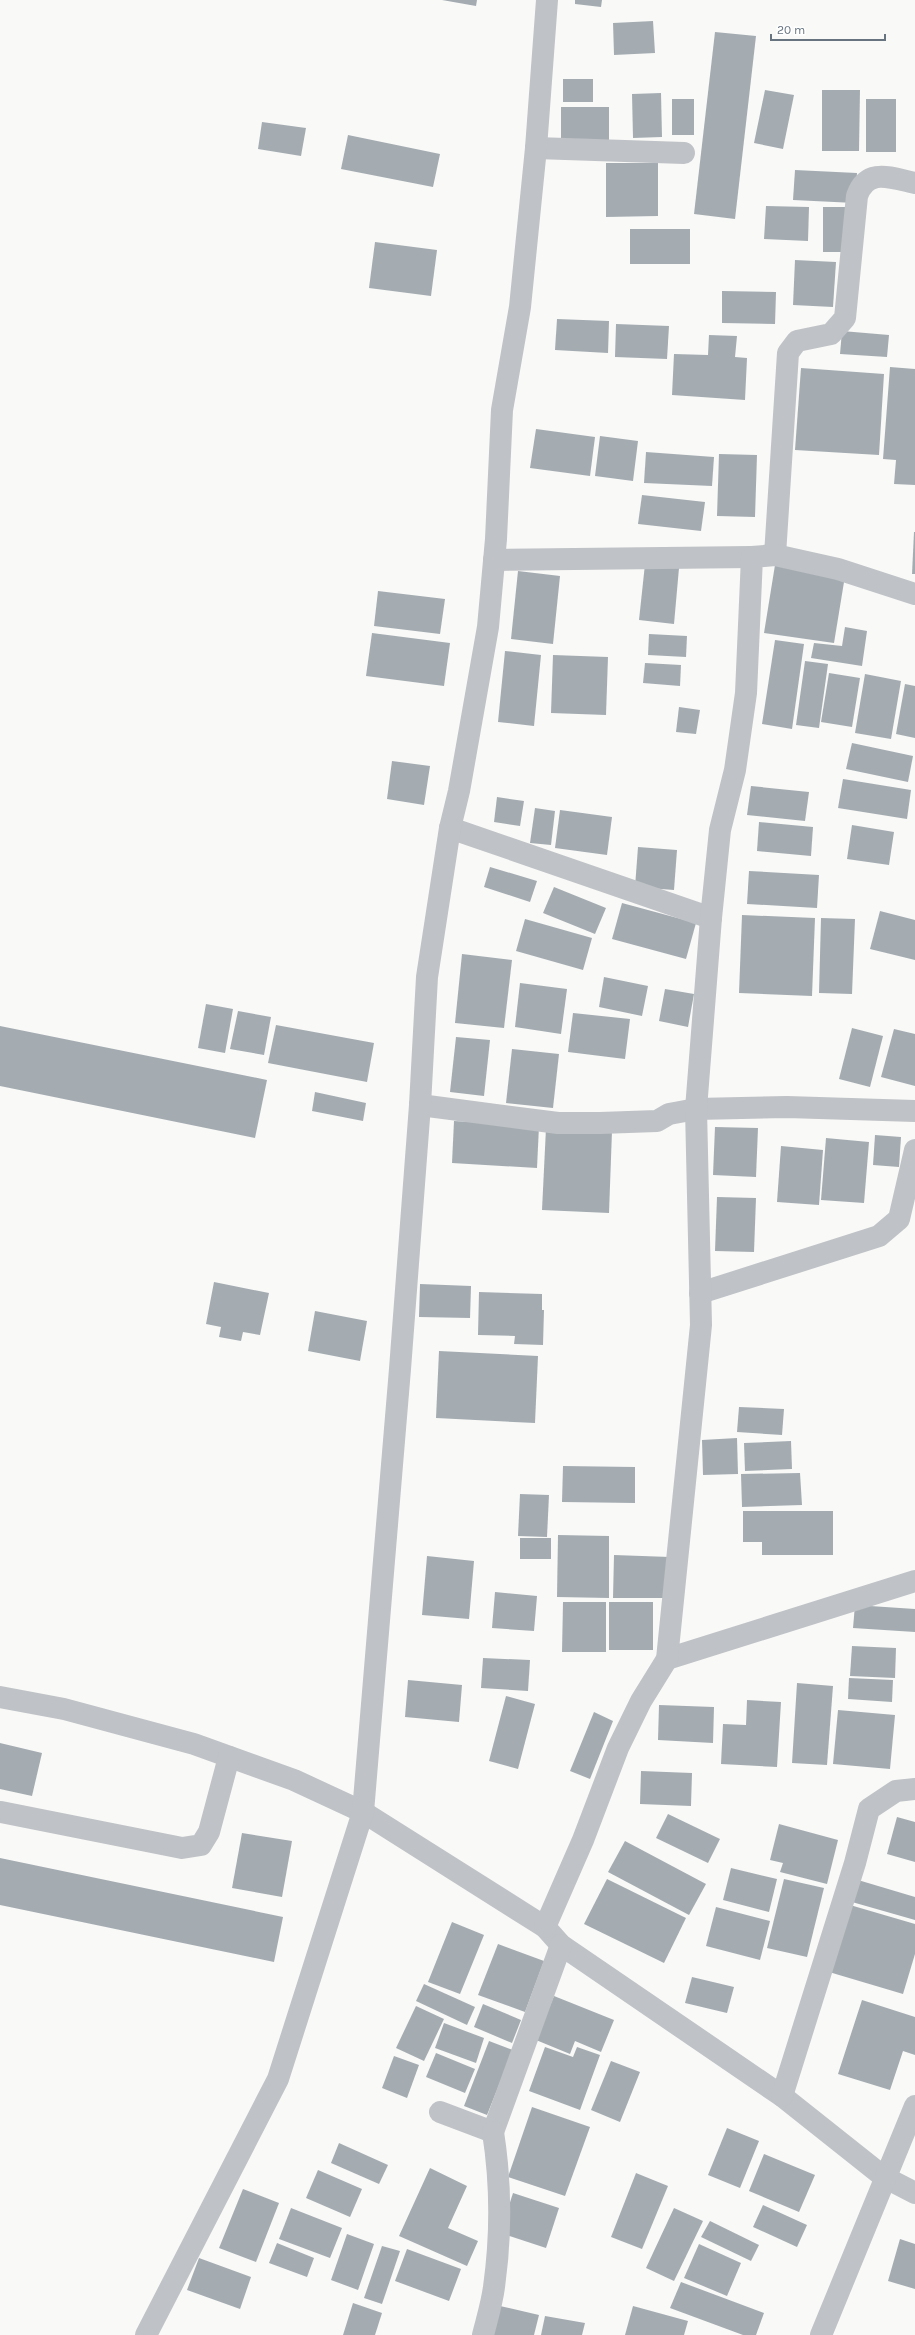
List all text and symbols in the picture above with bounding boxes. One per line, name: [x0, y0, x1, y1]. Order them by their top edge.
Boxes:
scale bar: [771, 16, 885, 42]
text: 20 m: [777, 23, 805, 37]

